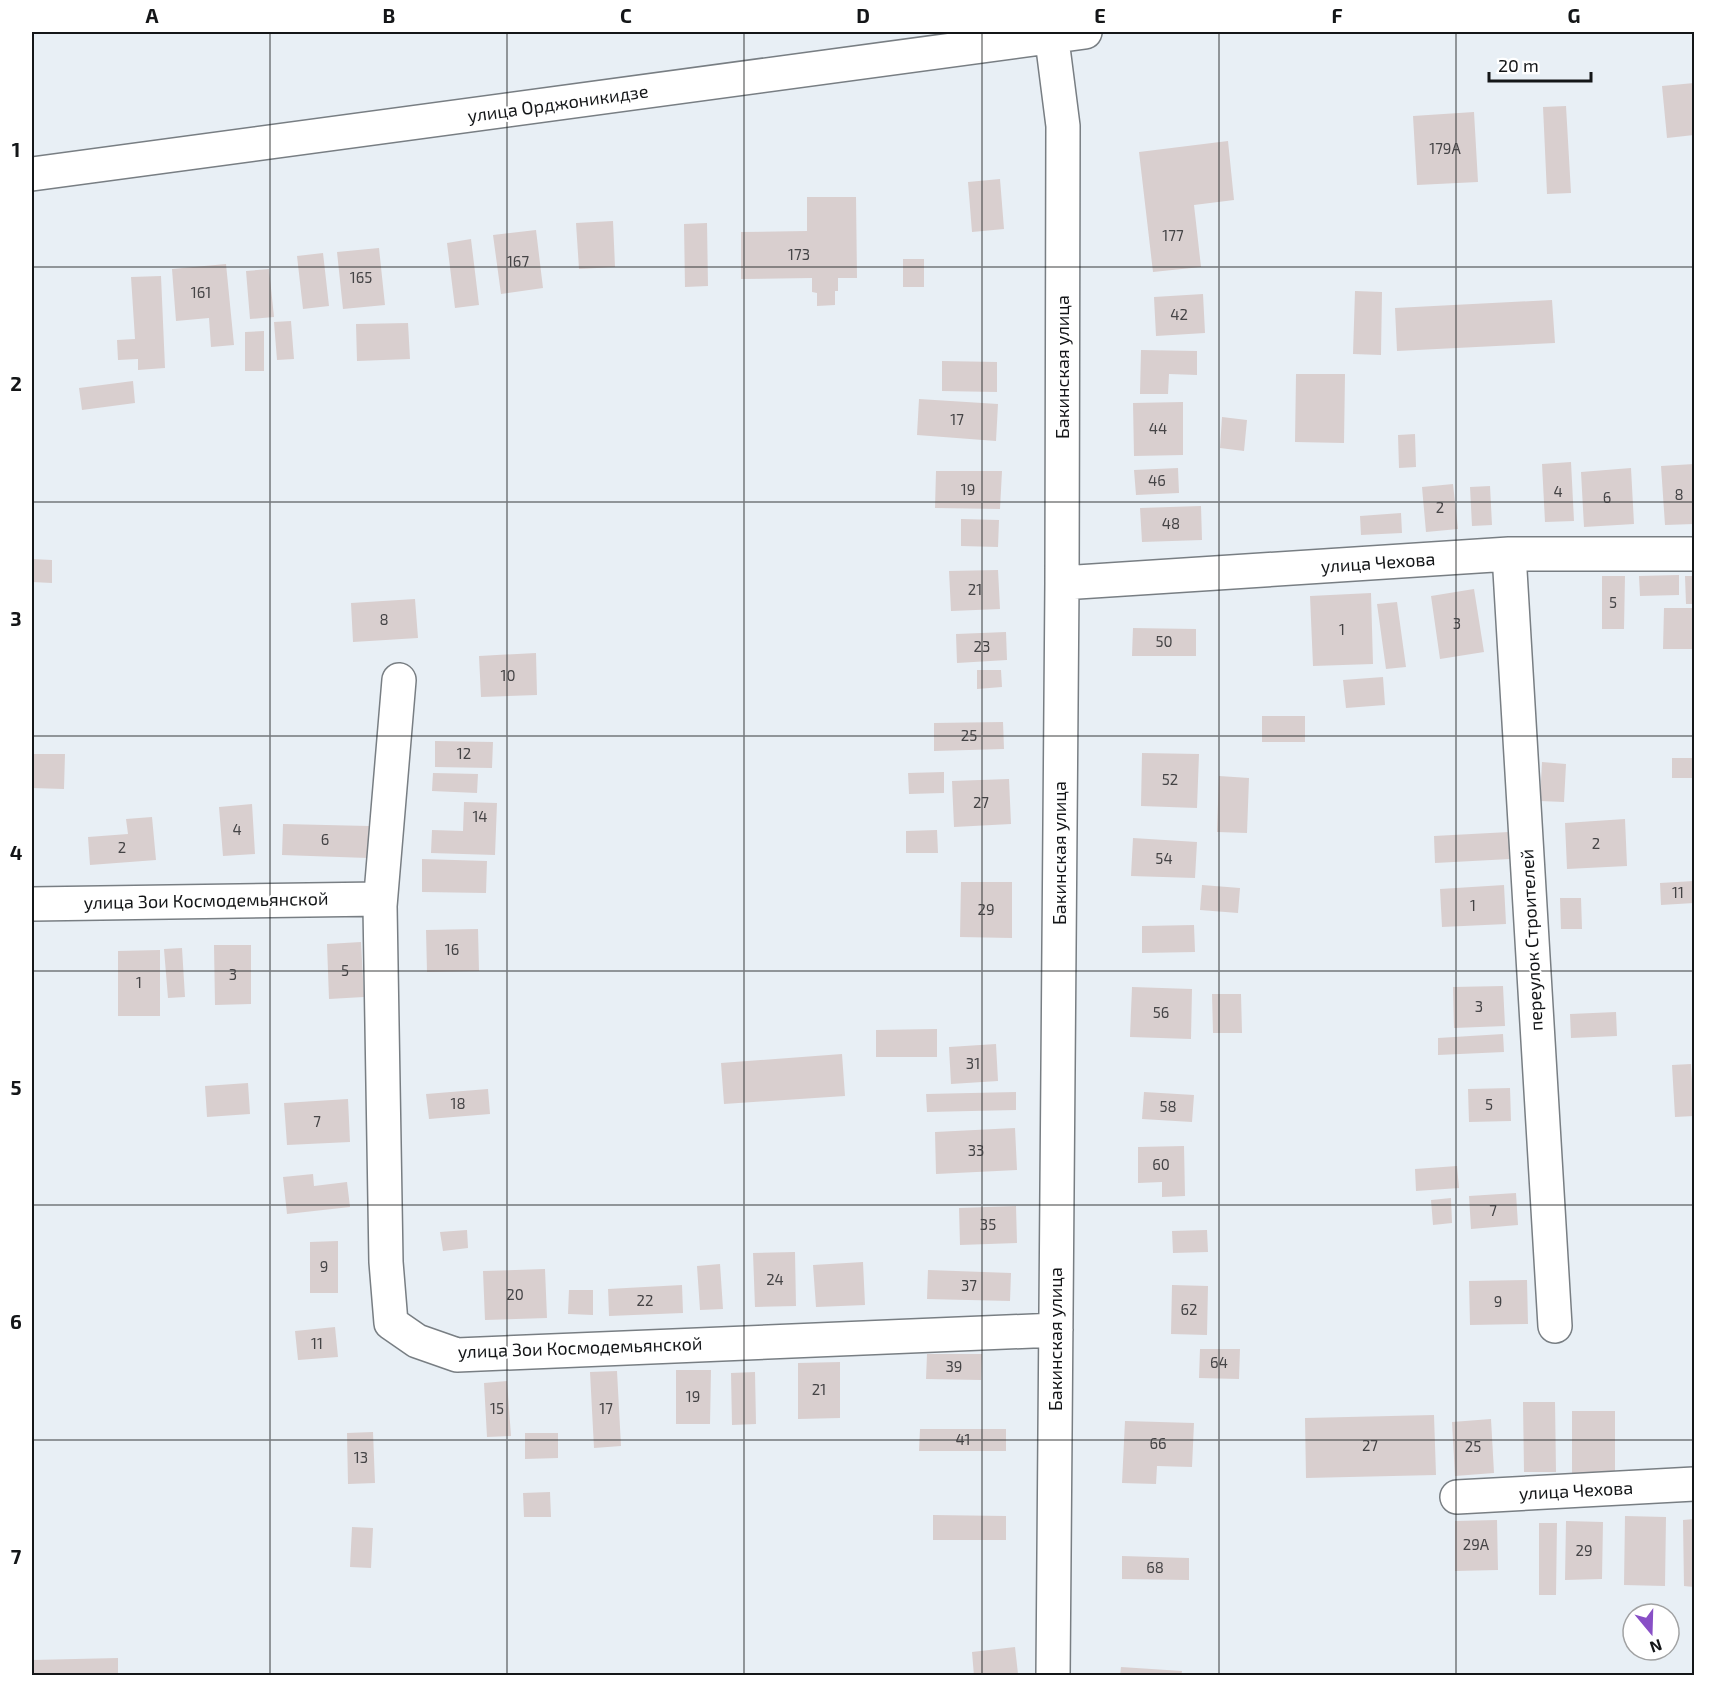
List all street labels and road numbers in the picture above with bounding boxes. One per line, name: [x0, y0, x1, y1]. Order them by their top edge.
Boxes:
street label: улица Орджоникидзе: [466, 79, 650, 127]
street label: Бакинская улица: [1051, 295, 1073, 439]
street label: улица Чехова: [1320, 547, 1436, 577]
street label: Бакинская улица: [1048, 781, 1070, 925]
street label: переулок Строителей: [1515, 848, 1547, 1032]
street label: улица Зои Космодемьянской: [83, 887, 329, 913]
street label: Бакинская улица: [1044, 1267, 1066, 1411]
street label: улица Зои Космодемьянской: [457, 1332, 703, 1362]
street label: улица Чехова: [1518, 1476, 1634, 1504]

